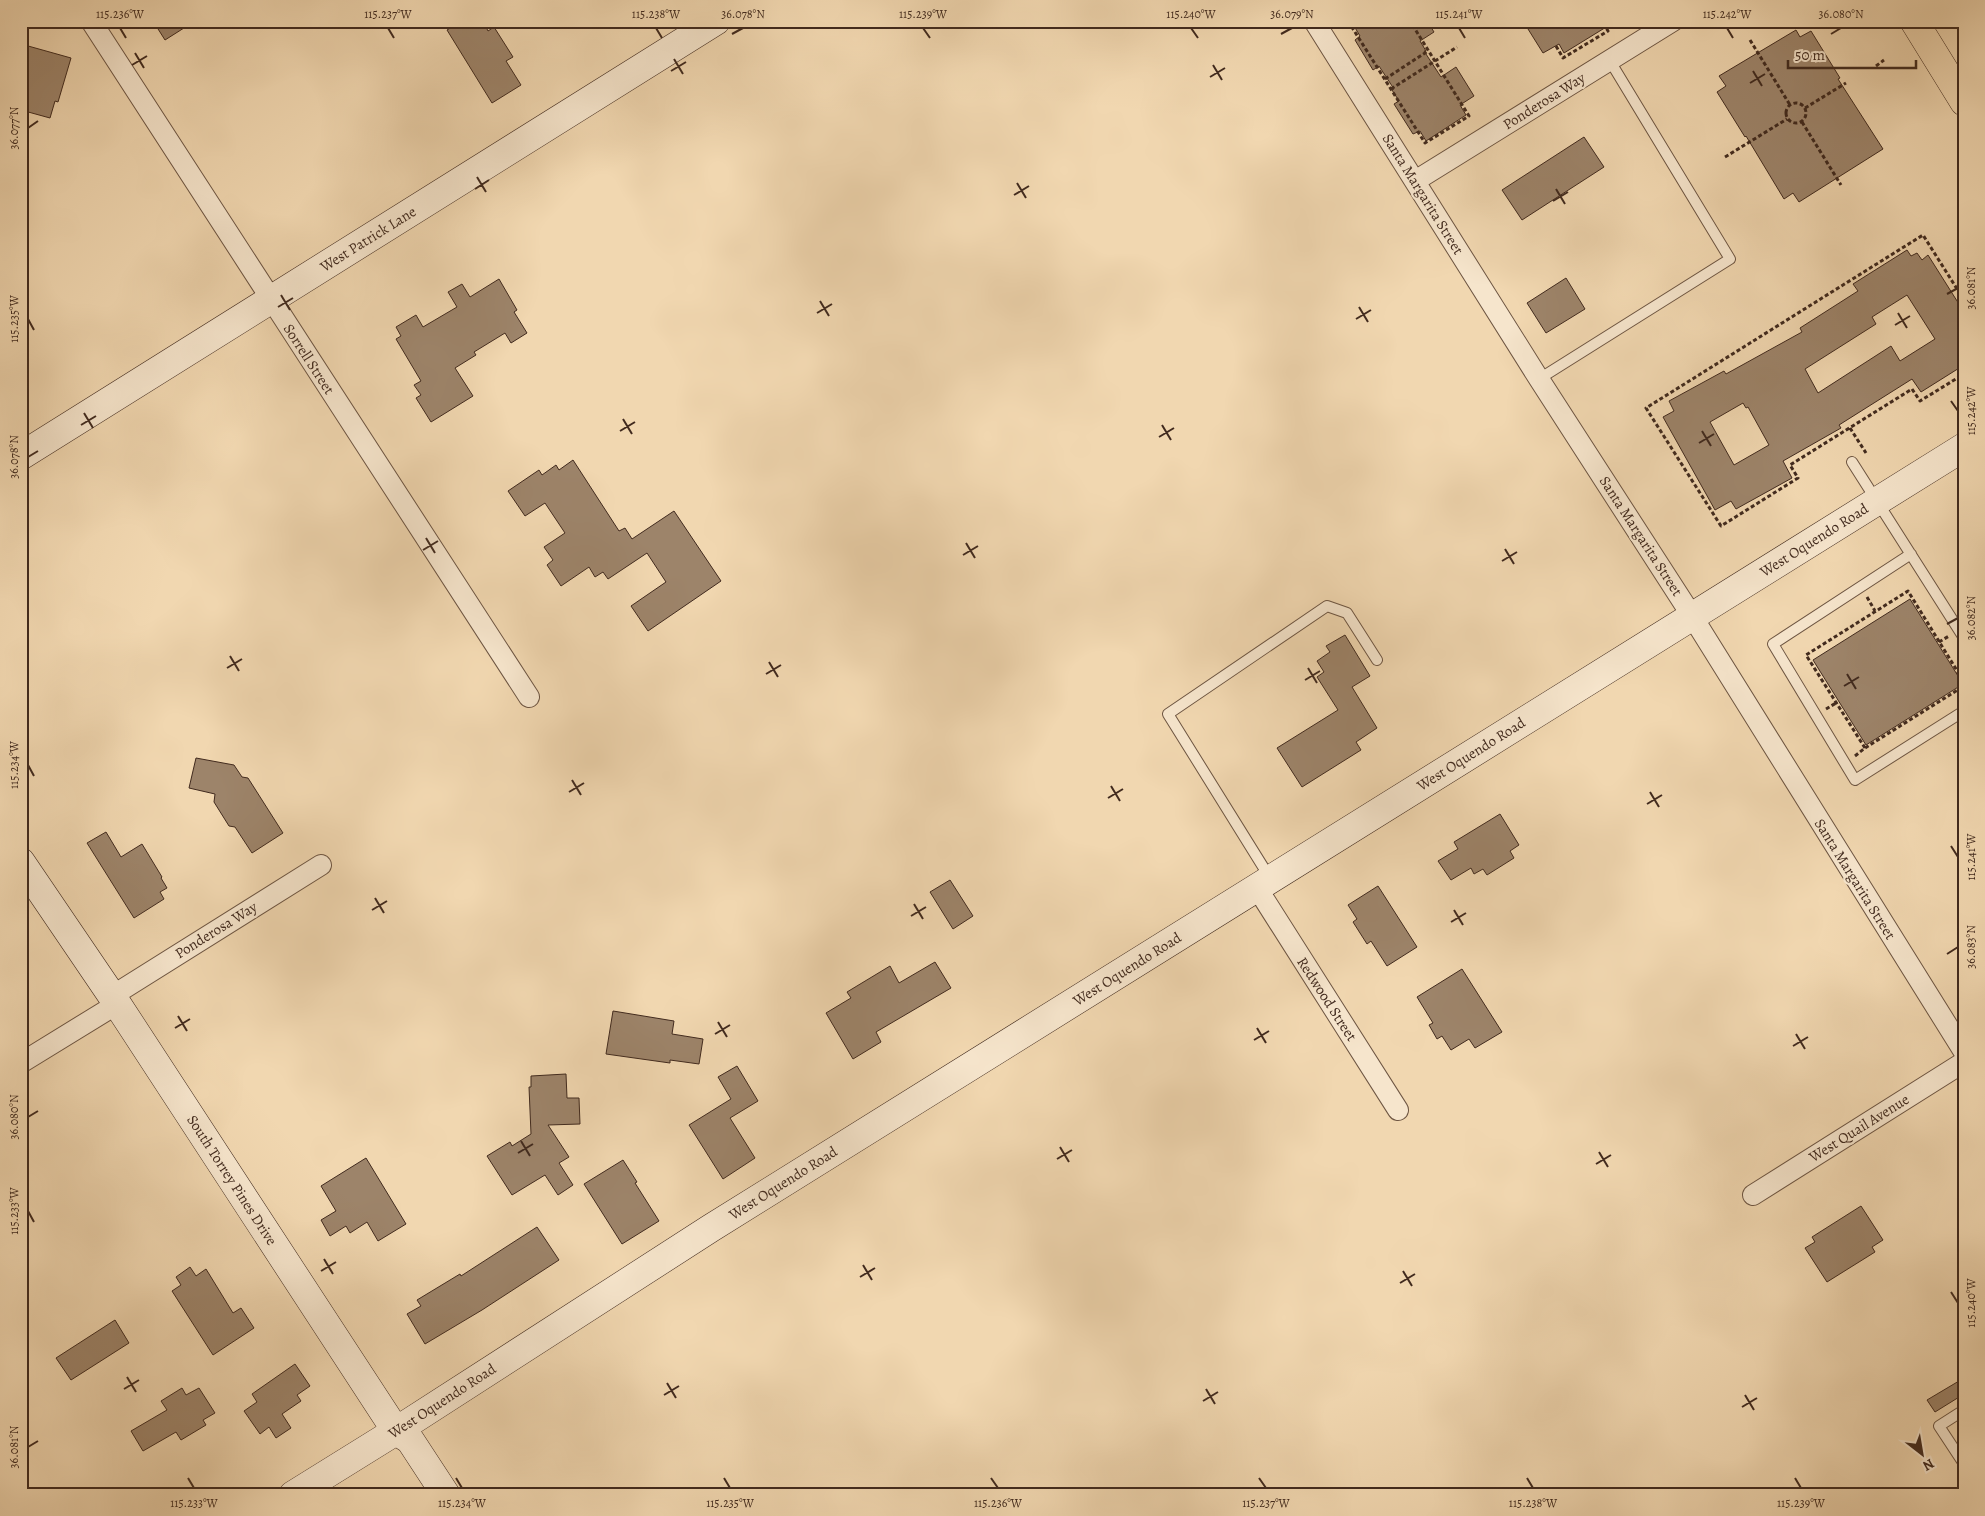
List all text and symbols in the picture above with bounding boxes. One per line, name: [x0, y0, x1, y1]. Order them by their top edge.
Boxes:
text: 115.236°W: [96, 6, 145, 22]
text: 115.237°W: [364, 6, 413, 22]
text: 115.238°W: [632, 6, 681, 22]
text: 36.078°N: [721, 6, 765, 22]
text: 115.239°W: [899, 6, 948, 22]
text: 115.240°W: [1166, 6, 1216, 22]
text: 36.079°N: [1270, 6, 1314, 22]
text: 115.241°W: [1435, 6, 1483, 22]
text: 115.242°W: [1703, 6, 1752, 22]
text: 36.080°N: [1818, 6, 1864, 22]
scale bar: [1788, 38, 1915, 70]
text: 50 m: [1795, 45, 1825, 65]
street label: Ponderosa Way: [1499, 68, 1589, 134]
text: 36.077°N: [6, 106, 22, 149]
street label: Santa Margarita Street: [1378, 130, 1468, 258]
street label: West Patrick Lane: [315, 201, 420, 277]
text: 36.081°N: [1963, 266, 1979, 309]
text: 115.235°W: [6, 294, 22, 343]
street label: Sorrell Street: [279, 320, 339, 398]
text: 115.242°W: [1963, 386, 1979, 435]
text: 36.078°N: [6, 435, 22, 479]
street label: Santa Margarita Street: [1595, 472, 1687, 600]
street label: West Oquendo Road: [1755, 498, 1873, 582]
text: 36.082°N: [1963, 595, 1979, 640]
street label: West Oquendo Road: [1412, 712, 1530, 796]
text: 115.234°W: [6, 740, 22, 789]
street label: Santa Margarita Street: [1810, 815, 1900, 943]
text: 115.241°W: [1963, 833, 1979, 881]
street label: Ponderosa Way: [171, 897, 261, 963]
text: 36.083°N: [1963, 925, 1979, 969]
street label: West Oquendo Road: [1068, 927, 1186, 1011]
street label: Redwood Street: [1292, 953, 1362, 1045]
street label: West Quail Avenue: [1804, 1089, 1913, 1167]
text: 36.080°N: [6, 1094, 22, 1140]
street label: South Torrey Pines Drive: [182, 1111, 282, 1249]
street label: West Oquendo Road: [724, 1141, 842, 1225]
text: 115.233°W: [6, 1186, 22, 1235]
text: 115.240°W: [1963, 1278, 1979, 1328]
street label: West Oquendo Road: [384, 1358, 500, 1444]
text: 36.081°N: [6, 1425, 22, 1468]
north arrow: [1898, 1428, 1948, 1478]
text: N: [1919, 1454, 1938, 1475]
text: 115.233°W: [170, 1495, 219, 1511]
text: 115.234°W: [438, 1495, 487, 1511]
text: 115.235°W: [706, 1495, 755, 1511]
text: 115.236°W: [974, 1495, 1023, 1511]
text: 115.237°W: [1242, 1495, 1291, 1511]
text: 115.238°W: [1509, 1495, 1558, 1511]
text: 115.239°W: [1777, 1495, 1826, 1511]

